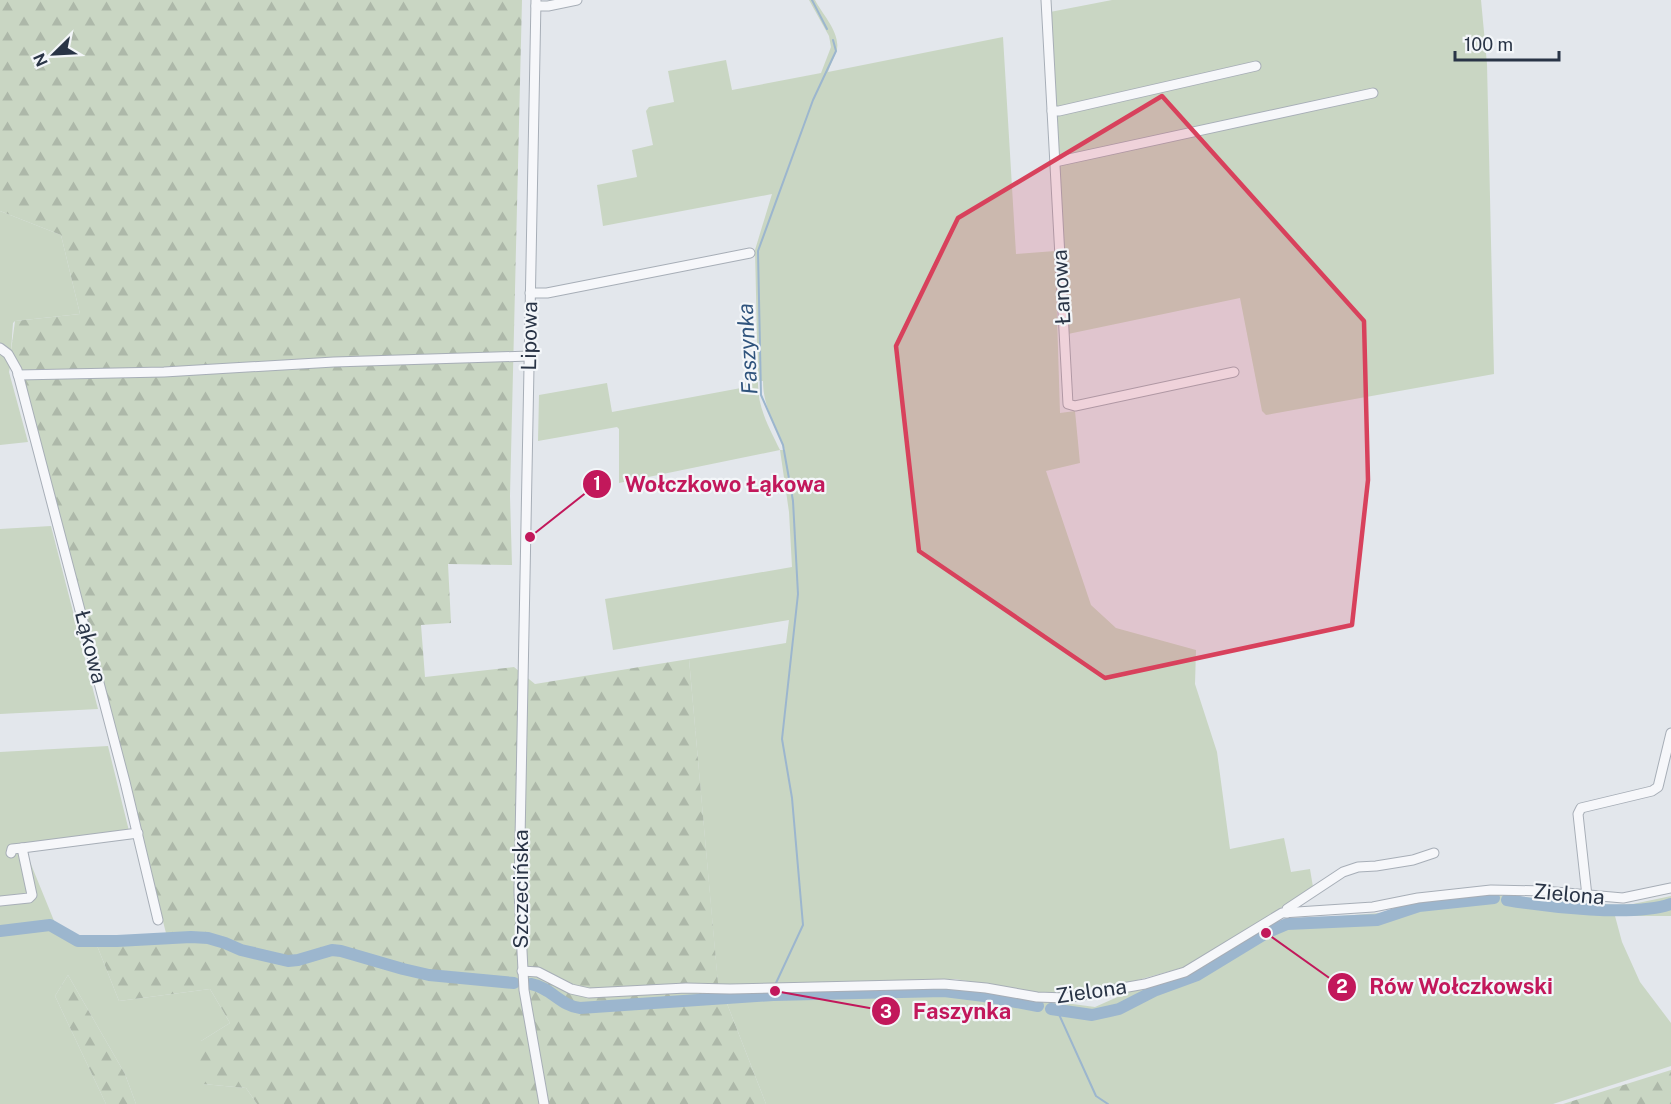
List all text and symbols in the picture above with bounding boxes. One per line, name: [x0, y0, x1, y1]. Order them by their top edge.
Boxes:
north arrow: [24, 24, 84, 84]
scale bar: [1455, 24, 1558, 62]
text: 100 m: [1464, 34, 1513, 55]
text: N: [30, 50, 52, 69]
street label: Łanowa: [1047, 249, 1075, 325]
street label: Lipowa: [516, 301, 542, 371]
water label: Faszynka: [732, 303, 762, 395]
callout: Wołczkowo Łąkowa: [582, 464, 838, 504]
text: Wołczkowo Łąkowa: [624, 471, 826, 497]
text: 1: [593, 473, 601, 494]
street label: Łąkowa: [70, 608, 112, 686]
street label: Szczecińska: [508, 829, 533, 949]
street label: Zielona: [1532, 878, 1606, 910]
callout: Rów Wołczkowski: [1327, 967, 1565, 1007]
text: Rów Wołczkowski: [1369, 973, 1553, 999]
street label: Zielona: [1054, 974, 1128, 1008]
text: 2: [1336, 976, 1348, 997]
callout: Faszynka: [871, 991, 1023, 1031]
text: Faszynka: [913, 998, 1011, 1024]
text: 3: [880, 1001, 892, 1022]

